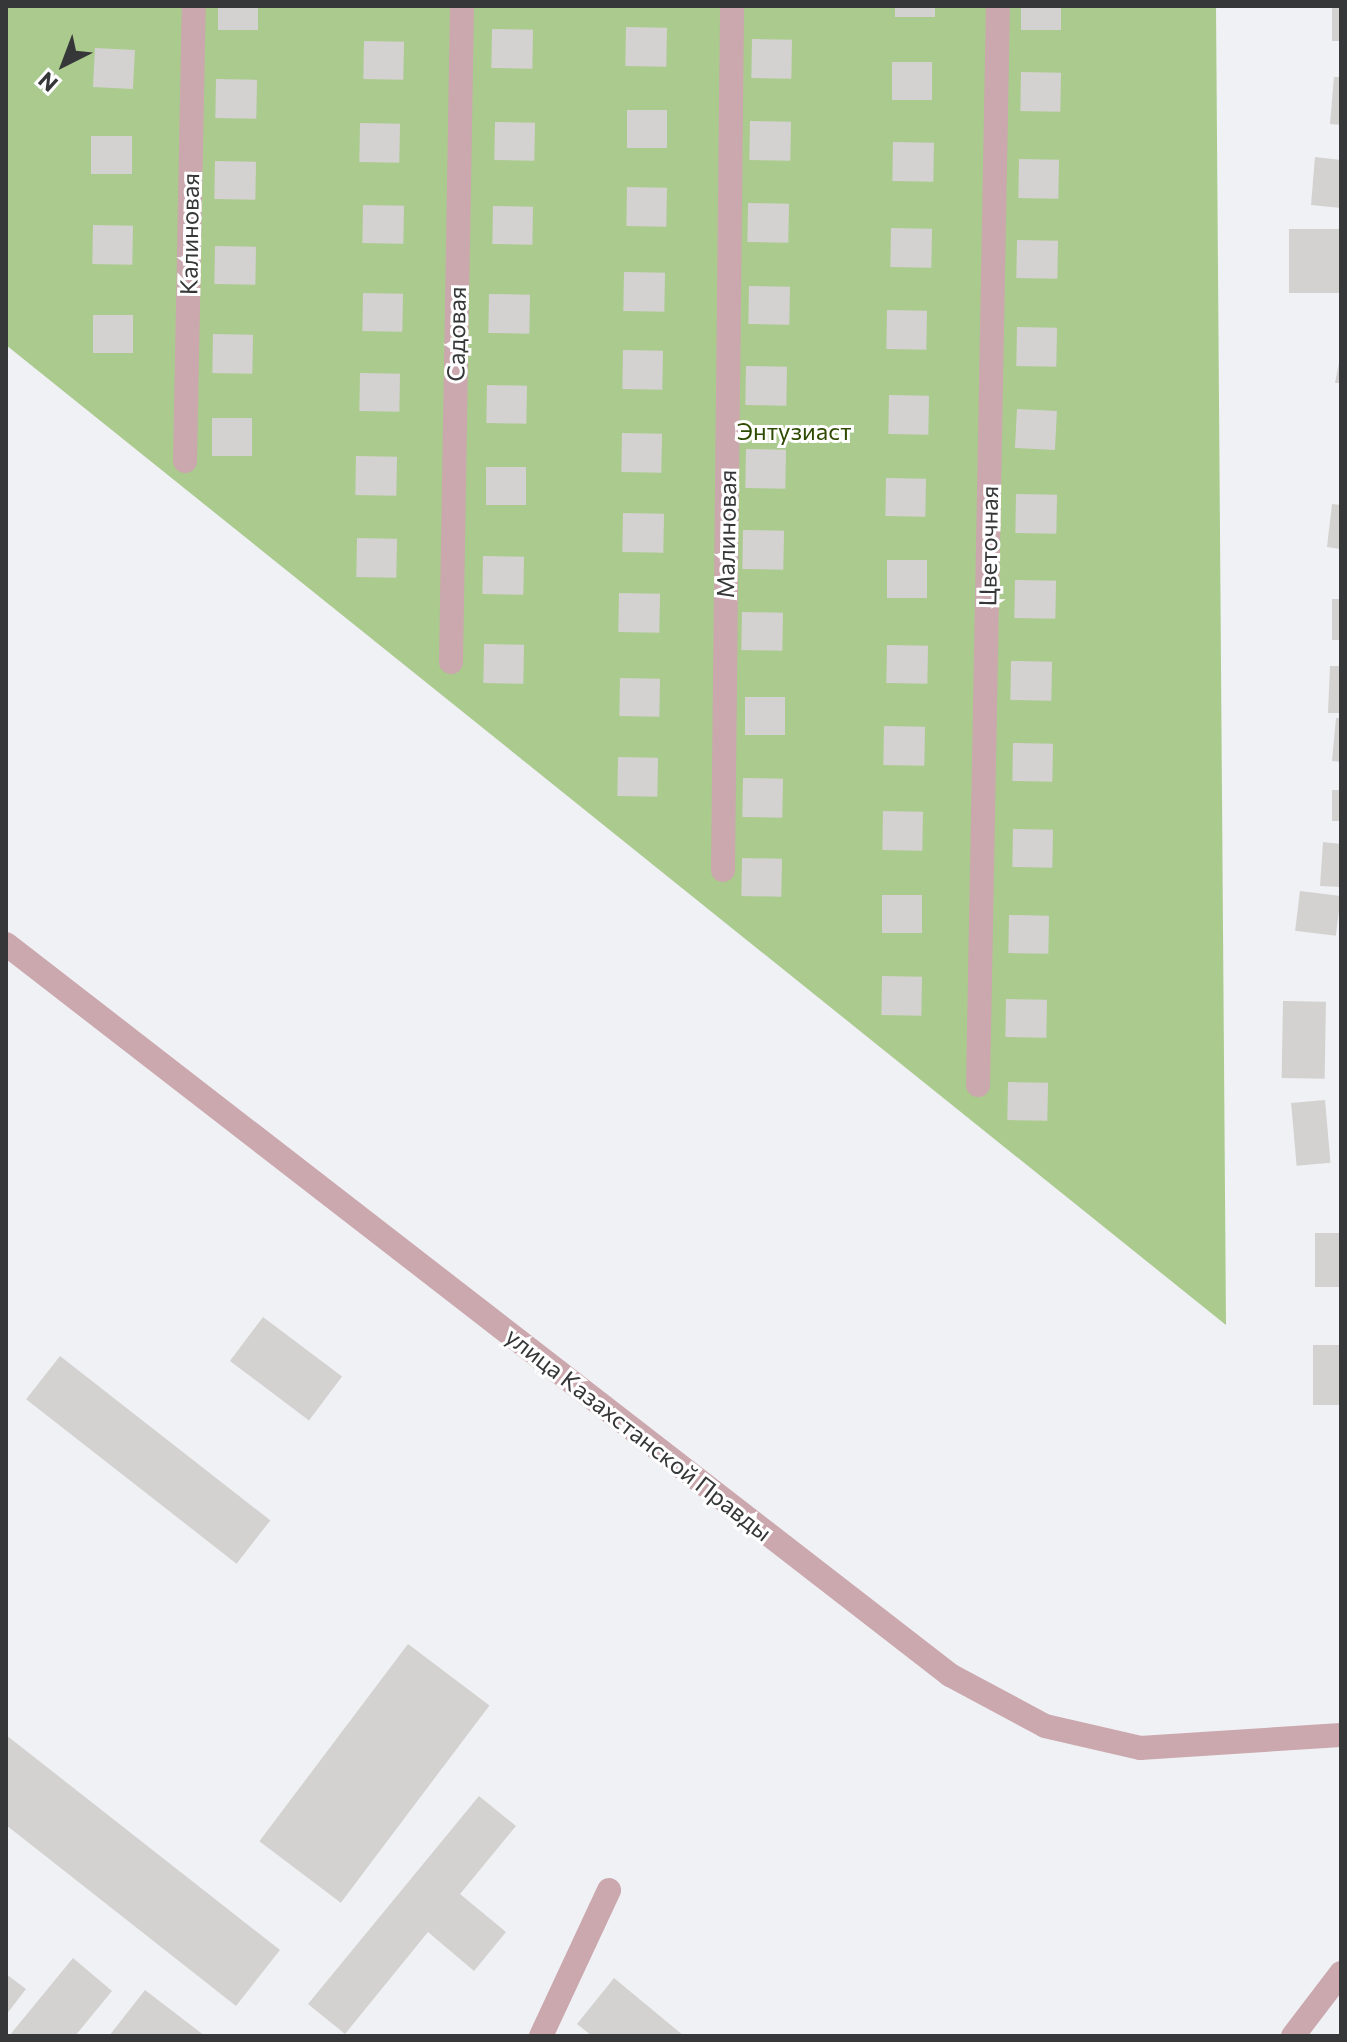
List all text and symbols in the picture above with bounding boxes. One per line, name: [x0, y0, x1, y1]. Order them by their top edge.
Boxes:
north arrow: [24, 24, 104, 104]
text: N: [32, 67, 63, 98]
street label: Калиновая: [174, 173, 204, 295]
street label: Садовая: [441, 286, 471, 382]
park label: Энтузиаст: [737, 417, 851, 445]
street label: Малиновая: [710, 469, 742, 599]
street label: Цветочная: [973, 485, 1003, 607]
street label: улица Казахстанской Правды: [500, 1321, 778, 1547]

